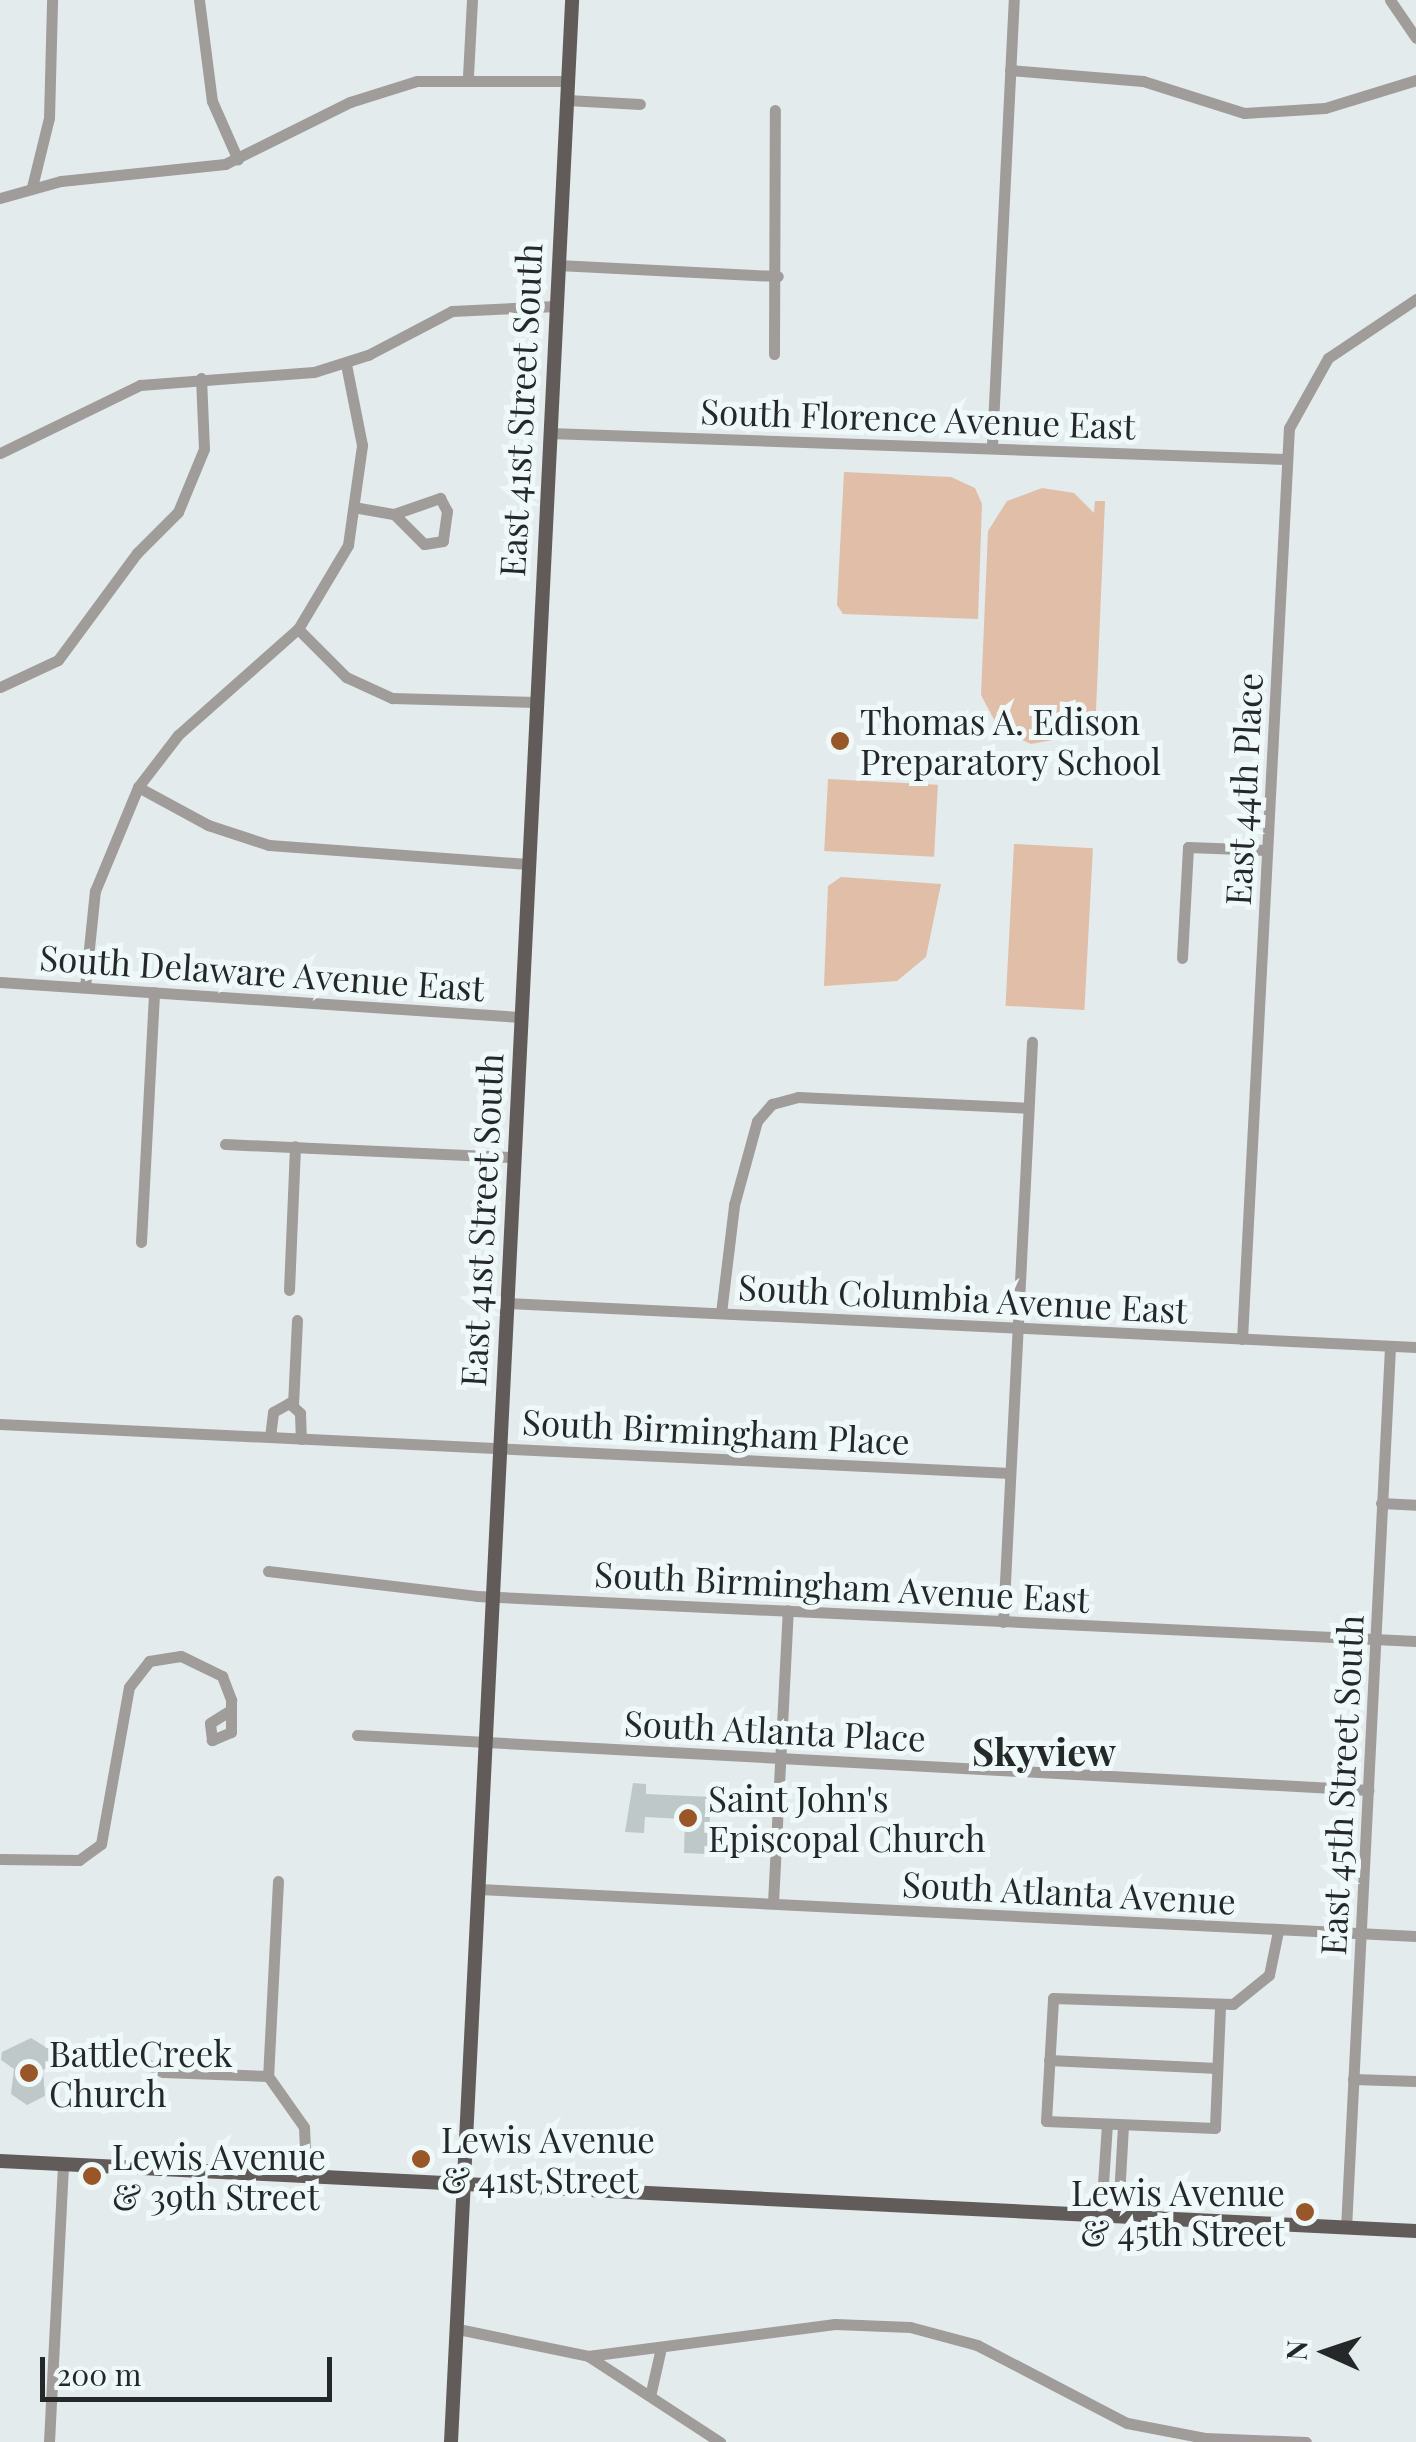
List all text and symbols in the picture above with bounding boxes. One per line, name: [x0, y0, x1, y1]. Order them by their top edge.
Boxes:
street label: East 41st Street South: [490, 241, 550, 579]
street label: South Florence Avenue East: [699, 389, 1137, 447]
street label: East 44th Place: [1216, 671, 1270, 907]
place label: Thomas A. Edison Preparatory School: [860, 700, 1162, 782]
marker: Thomas A. Edison Preparatory School: [829, 730, 851, 752]
street label: South Delaware Avenue East: [38, 935, 486, 1009]
street label: East 41st Street South: [451, 1051, 511, 1389]
street label: South Columbia Avenue East: [736, 1265, 1190, 1331]
street label: South Birmingham Place: [521, 1400, 911, 1462]
street label: South Birmingham Avenue East: [593, 1552, 1091, 1620]
street label: East 45th Street South: [1311, 1613, 1371, 1957]
street label: South Atlanta Place: [622, 1701, 928, 1759]
district label: Skyview: [972, 1728, 1116, 1774]
place label: Saint John's Episcopal Church: [708, 1777, 986, 1859]
marker: Saint John's Episcopal Church: [677, 1807, 699, 1829]
street label: South Atlanta Avenue: [900, 1862, 1238, 1922]
place label: BattleCreek Church: [49, 2032, 233, 2114]
marker: BattleCreek Church: [18, 2062, 40, 2084]
place label: Lewis Avenue & 41st Street: [441, 2118, 656, 2200]
place label: Lewis Avenue & 39th Street: [112, 2135, 327, 2217]
marker: Lewis Avenue & 41st Street: [410, 2148, 432, 2170]
marker: Lewis Avenue & 39th Street: [81, 2165, 103, 2187]
place label: Lewis Avenue & 45th Street: [1070, 2171, 1285, 2253]
marker: Lewis Avenue & 45th Street: [1294, 2201, 1316, 2223]
north arrow: [1276, 2302, 1376, 2402]
scale bar: [45, 2337, 338, 2399]
text: N: [1277, 2339, 1315, 2361]
text: 200 m: [57, 2354, 141, 2394]

